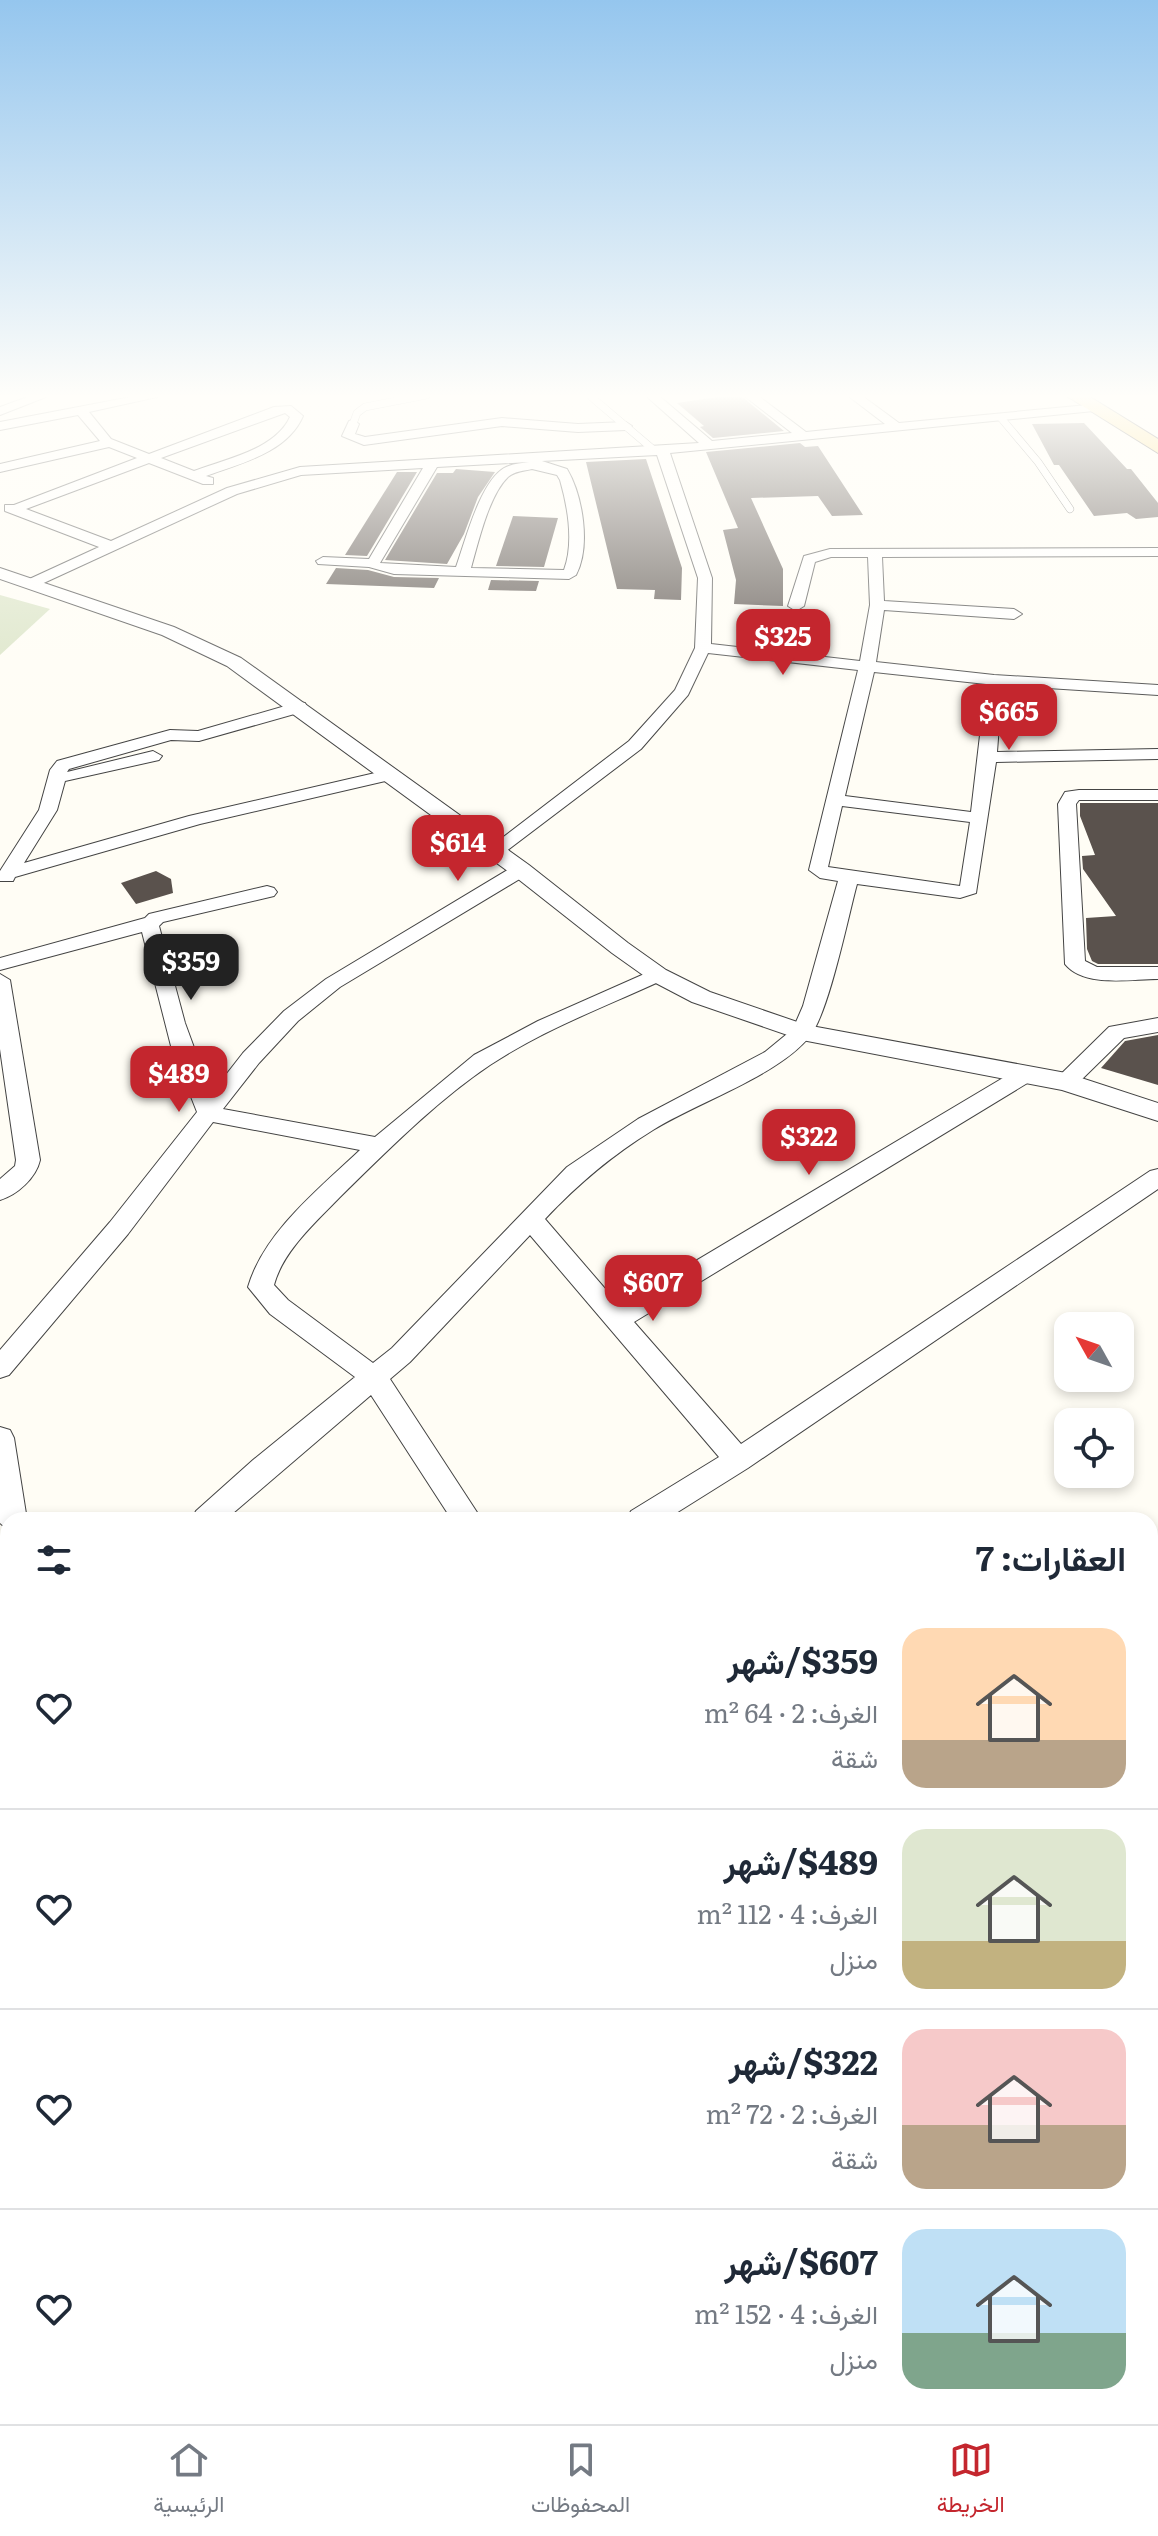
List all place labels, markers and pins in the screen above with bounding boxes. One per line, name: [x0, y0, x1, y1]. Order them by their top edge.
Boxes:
pin: $325: [736, 609, 830, 677]
pin: $665: [962, 684, 1056, 752]
pin: $614: [411, 815, 505, 883]
pin: $359: [144, 934, 238, 1002]
pin: $489: [132, 1046, 226, 1114]
pin: $322: [762, 1109, 856, 1177]
pin: $607: [606, 1255, 700, 1323]

